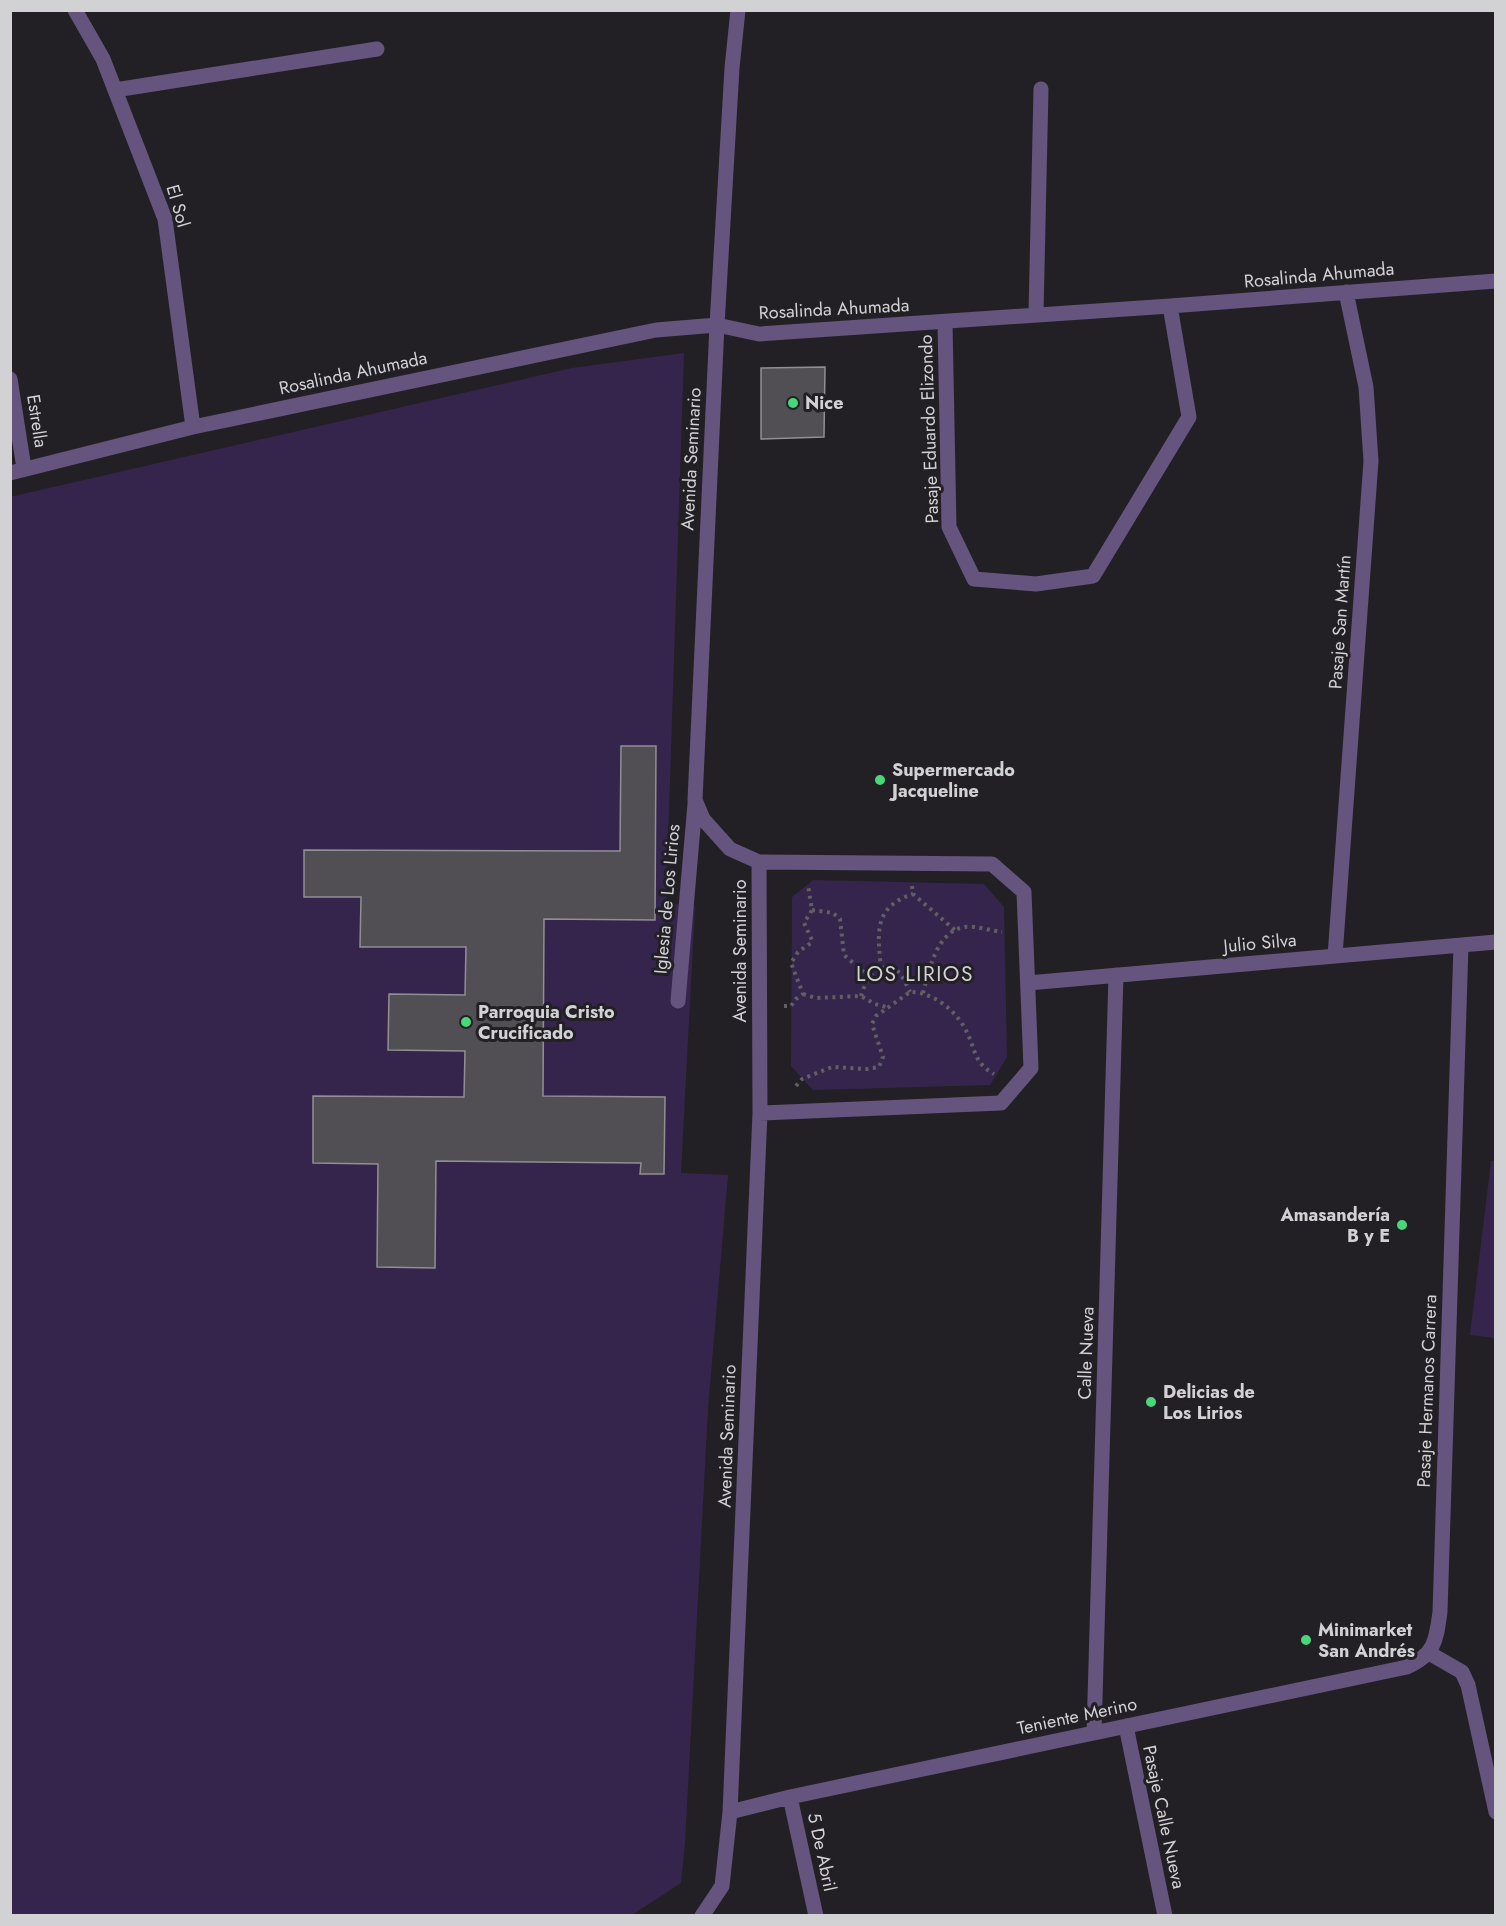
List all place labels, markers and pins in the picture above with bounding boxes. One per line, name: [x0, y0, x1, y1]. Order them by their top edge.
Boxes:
place label: Nice: [805, 390, 843, 416]
marker: Nice: [786, 396, 800, 410]
place label: Supermercado Jacqueline: [889, 757, 1015, 804]
marker: Supermercado Jacqueline: [873, 773, 887, 787]
place label: Parroquia Cristo Crucificado: [478, 999, 615, 1046]
marker: Parroquia Cristo Crucificado: [459, 1015, 473, 1029]
place label: Amasandería B y E: [1280, 1202, 1390, 1249]
marker: Amasandería B y E: [1395, 1218, 1409, 1232]
place label: Delicias de Los Lirios: [1163, 1379, 1255, 1426]
marker: Delicias de Los Lirios: [1144, 1395, 1158, 1409]
place label: Minimarket San Andrés: [1318, 1617, 1415, 1664]
marker: Minimarket San Andrés: [1299, 1633, 1313, 1647]

